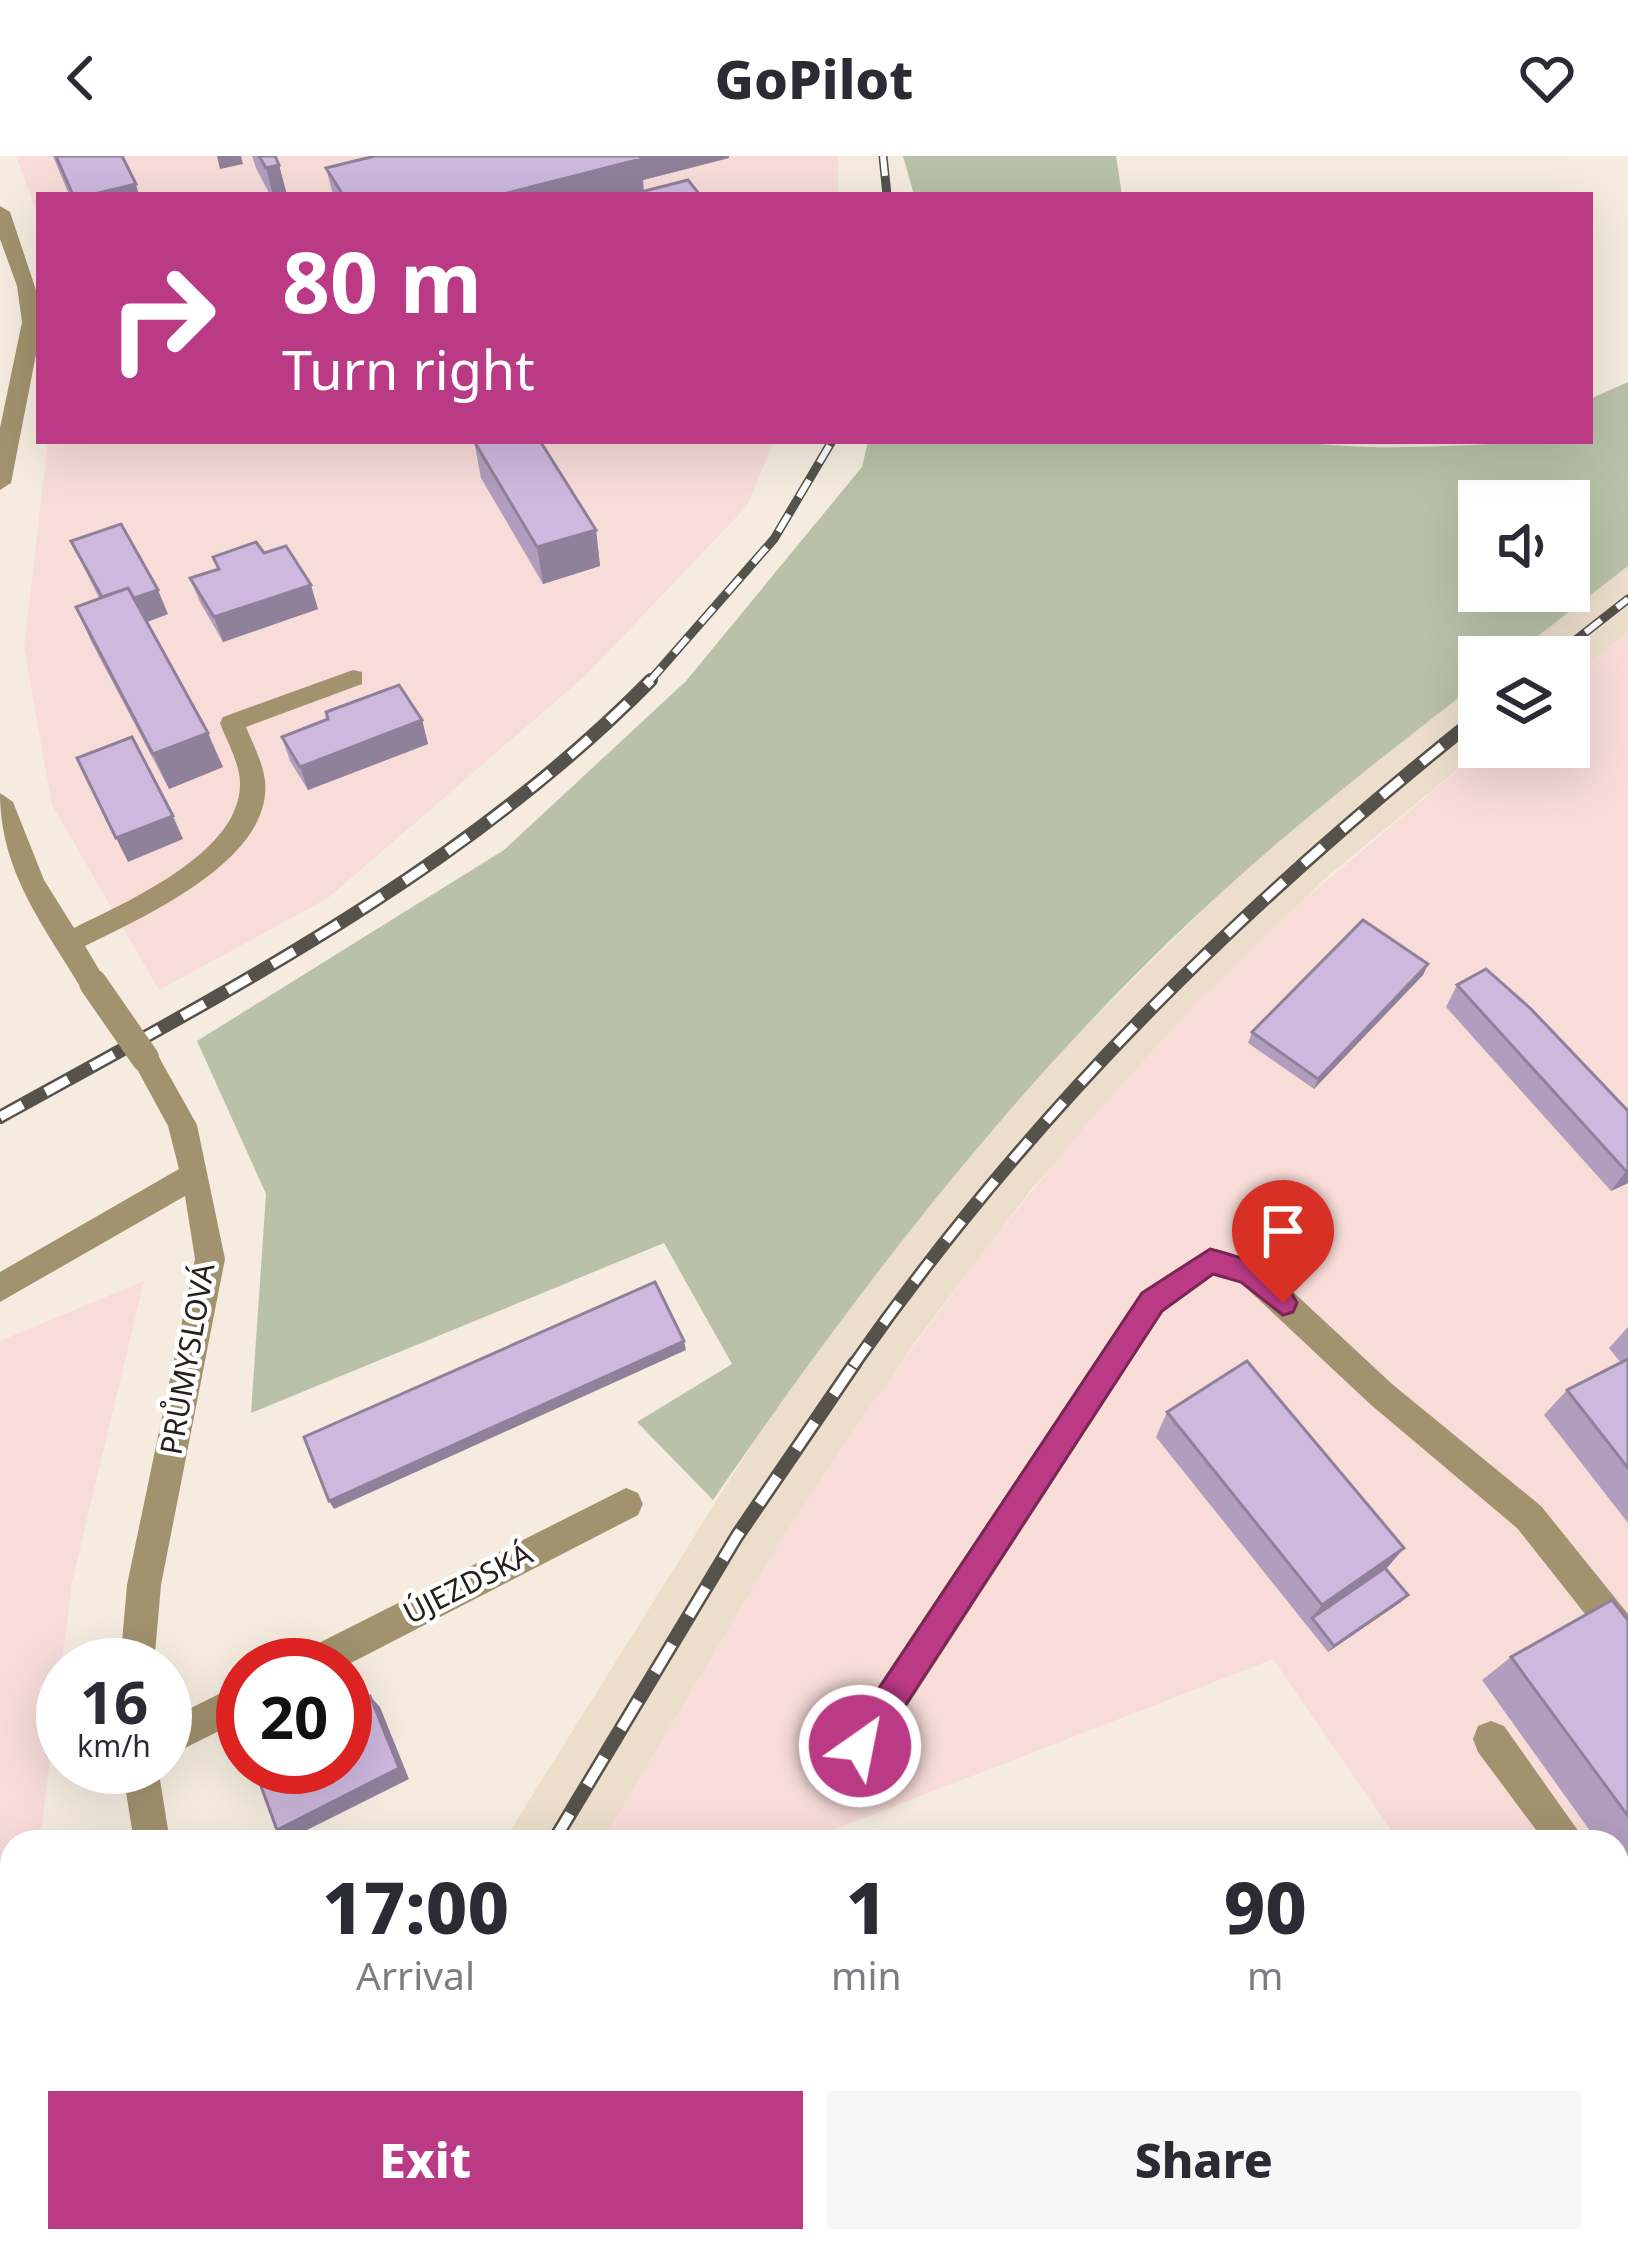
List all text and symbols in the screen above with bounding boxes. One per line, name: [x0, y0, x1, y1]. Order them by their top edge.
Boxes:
text: GoPilot: [715, 41, 913, 115]
icon: back: [48, 45, 114, 111]
icon: heart: [1514, 45, 1580, 111]
text: 80 m: [282, 223, 482, 338]
icon: right: [84, 240, 240, 396]
text: Turn right: [282, 332, 535, 406]
map controls: [1458, 480, 1590, 768]
button: sound: [1458, 480, 1590, 612]
button: layers: [1458, 636, 1590, 768]
pin: [1232, 1180, 1334, 1303]
icon: arrive: [1250, 1198, 1316, 1264]
street label: PRŮMYSLOVÁ: [150, 1259, 224, 1458]
street label: ÚJEZDSKÁ: [396, 1532, 540, 1633]
speed limit sign: 20: [216, 1638, 372, 1794]
text: 16: [80, 1660, 148, 1742]
position arrow: [797, 1683, 923, 1809]
text: km/h: [77, 1725, 151, 1766]
text: 17:00: [322, 1857, 509, 1955]
text: 1: [846, 1857, 887, 1955]
text: 90: [1224, 1857, 1307, 1955]
text: Arrival: [356, 1948, 475, 2001]
text: min: [831, 1948, 902, 2001]
text: m: [1247, 1948, 1284, 2001]
button: Exit: [48, 2091, 803, 2229]
button: Share: [827, 2091, 1581, 2229]

